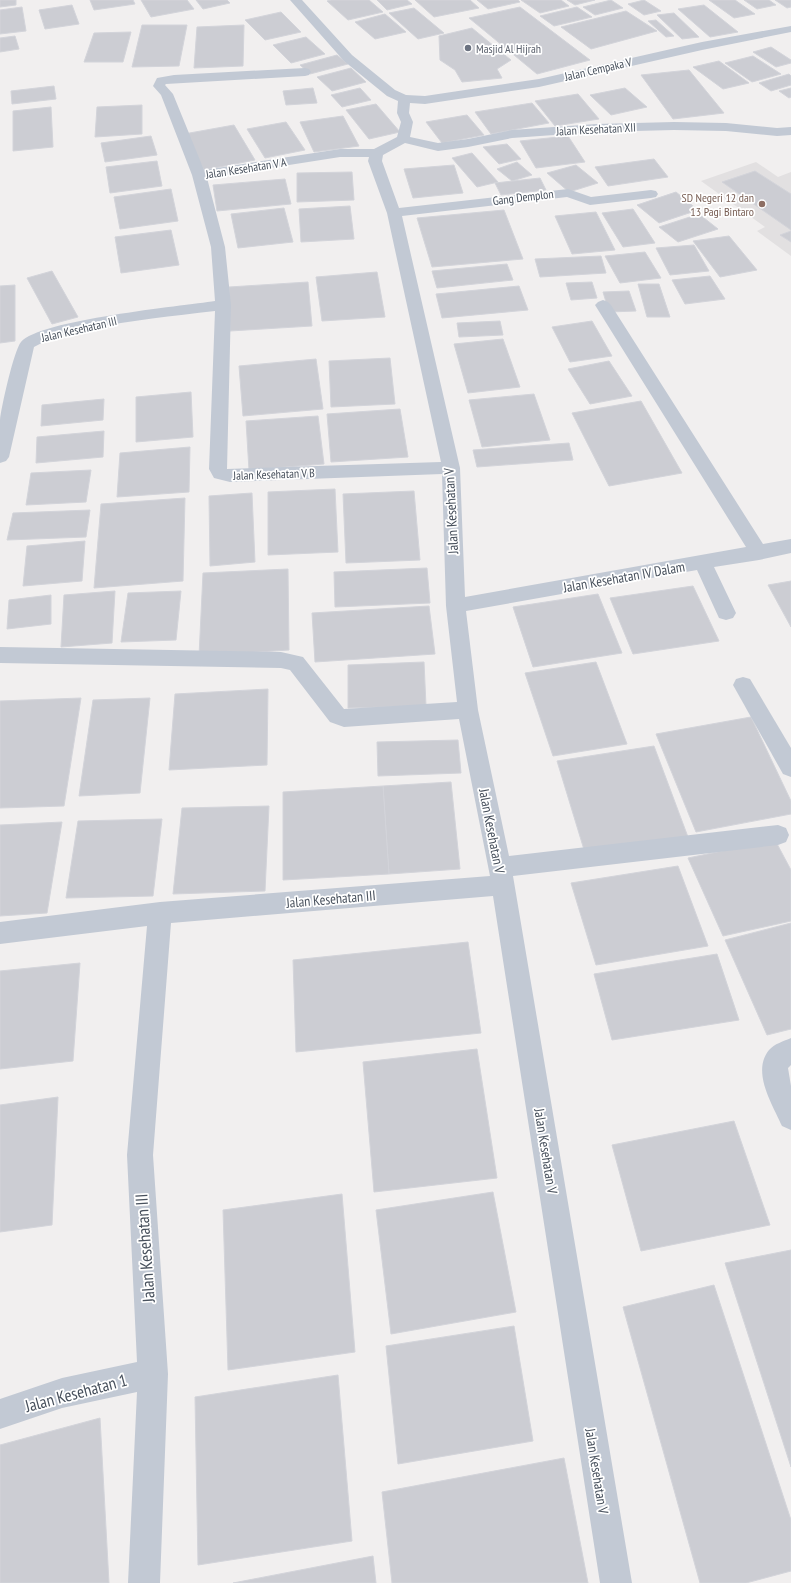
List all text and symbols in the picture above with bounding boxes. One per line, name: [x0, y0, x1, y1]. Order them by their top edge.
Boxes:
place label: Masjid Al Hijrah: [476, 41, 541, 56]
marker: Masjid Al Hijrah: [463, 43, 473, 53]
street label: Jalan Cempaka V: [562, 54, 633, 84]
street label: Jalan Kesehatan XII: [555, 119, 636, 139]
street label: Jalan Kesehatan V A: [204, 154, 288, 182]
street label: Gang Demplon: [492, 186, 554, 208]
place label: SD Negeri 12 dan 13 Pagi Bintaro: [682, 190, 754, 219]
marker: SD Negeri 12 dan 13 Pagi Bintaro: [757, 199, 767, 209]
street label: Jalan Kesehatan III: [39, 313, 118, 345]
street label: Jalan Kesehatan V B: [232, 465, 315, 483]
street label: Jalan Kesehatan V: [440, 467, 462, 555]
street label: Jalan Kesehatan IV Dalam: [561, 557, 686, 597]
street label: Jalan Kesehatan V: [475, 786, 509, 875]
street label: Jalan Kesehatan III: [285, 886, 376, 912]
street label: Jalan Kesehatan V: [530, 1106, 562, 1195]
street label: Jalan Kesehatan III: [130, 1193, 160, 1304]
street label: Jalan Kesehatan 1: [22, 1369, 129, 1417]
street label: Jalan Kesehatan V: [581, 1426, 613, 1515]

